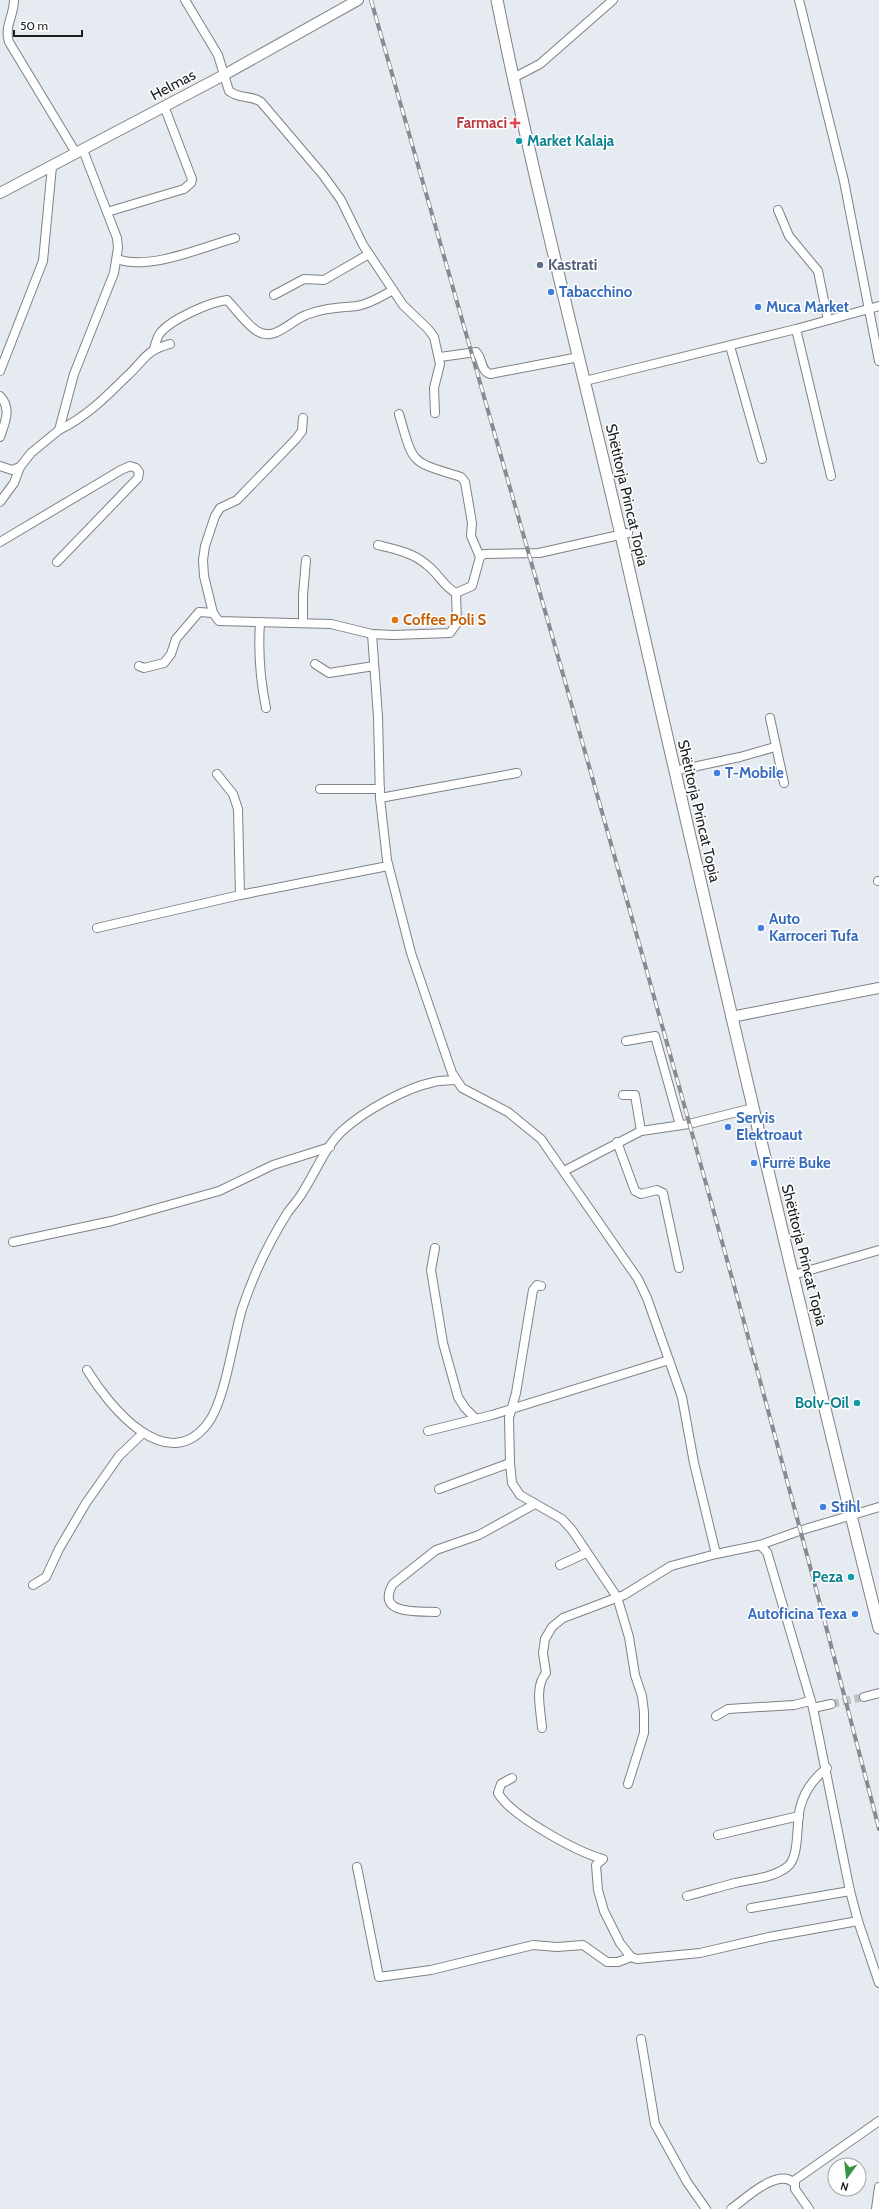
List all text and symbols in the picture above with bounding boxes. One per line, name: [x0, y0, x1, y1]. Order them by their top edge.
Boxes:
scale bar: [14, 12, 82, 38]
text: 50 m: [20, 18, 48, 33]
street label: Helmas: [148, 66, 198, 104]
place label: Farmaci: [456, 114, 507, 132]
marker: Farmaci: [510, 118, 520, 128]
place label: Market Kalaja: [527, 132, 615, 150]
marker: Market Kalaja: [514, 136, 524, 146]
place label: Kastrati: [548, 256, 597, 274]
marker: Kastrati: [535, 260, 545, 270]
place label: Tabacchino: [559, 283, 633, 301]
marker: Tabacchino: [546, 287, 556, 297]
place label: Muca Market: [766, 298, 849, 316]
marker: Muca Market: [753, 302, 763, 312]
street label: Shëtitorja Princat Topia: [602, 422, 652, 569]
place label: Coffee Poli S: [403, 611, 487, 629]
marker: Coffee Poli S: [390, 615, 400, 625]
street label: Shëtitorja Princat Topia: [674, 738, 724, 885]
place label: T-Mobile: [725, 764, 784, 782]
marker: T-Mobile: [712, 768, 722, 778]
place label: Auto Karroceri Tufa: [769, 910, 859, 945]
marker: Auto Karroceri Tufa: [756, 923, 766, 933]
place label: Servis Elektroaut: [736, 1109, 803, 1144]
marker: Servis Elektroaut: [723, 1122, 733, 1132]
place label: Furrë Buke: [762, 1154, 831, 1172]
marker: Furrë Buke: [749, 1158, 759, 1168]
street label: Shëtitorja Princat Topia: [778, 1182, 831, 1328]
place label: Bolv-Oil: [795, 1394, 849, 1412]
marker: Bolv-Oil: [852, 1398, 862, 1408]
place label: Stihl: [831, 1498, 861, 1516]
marker: Stihl: [818, 1502, 828, 1512]
place label: Peza: [812, 1568, 844, 1586]
marker: Peza: [846, 1572, 856, 1582]
place label: Autoficina Texa: [748, 1605, 848, 1623]
marker: Autoficina Texa: [850, 1609, 860, 1619]
north arrow: [827, 2157, 867, 2197]
text: N: [839, 2179, 850, 2194]

